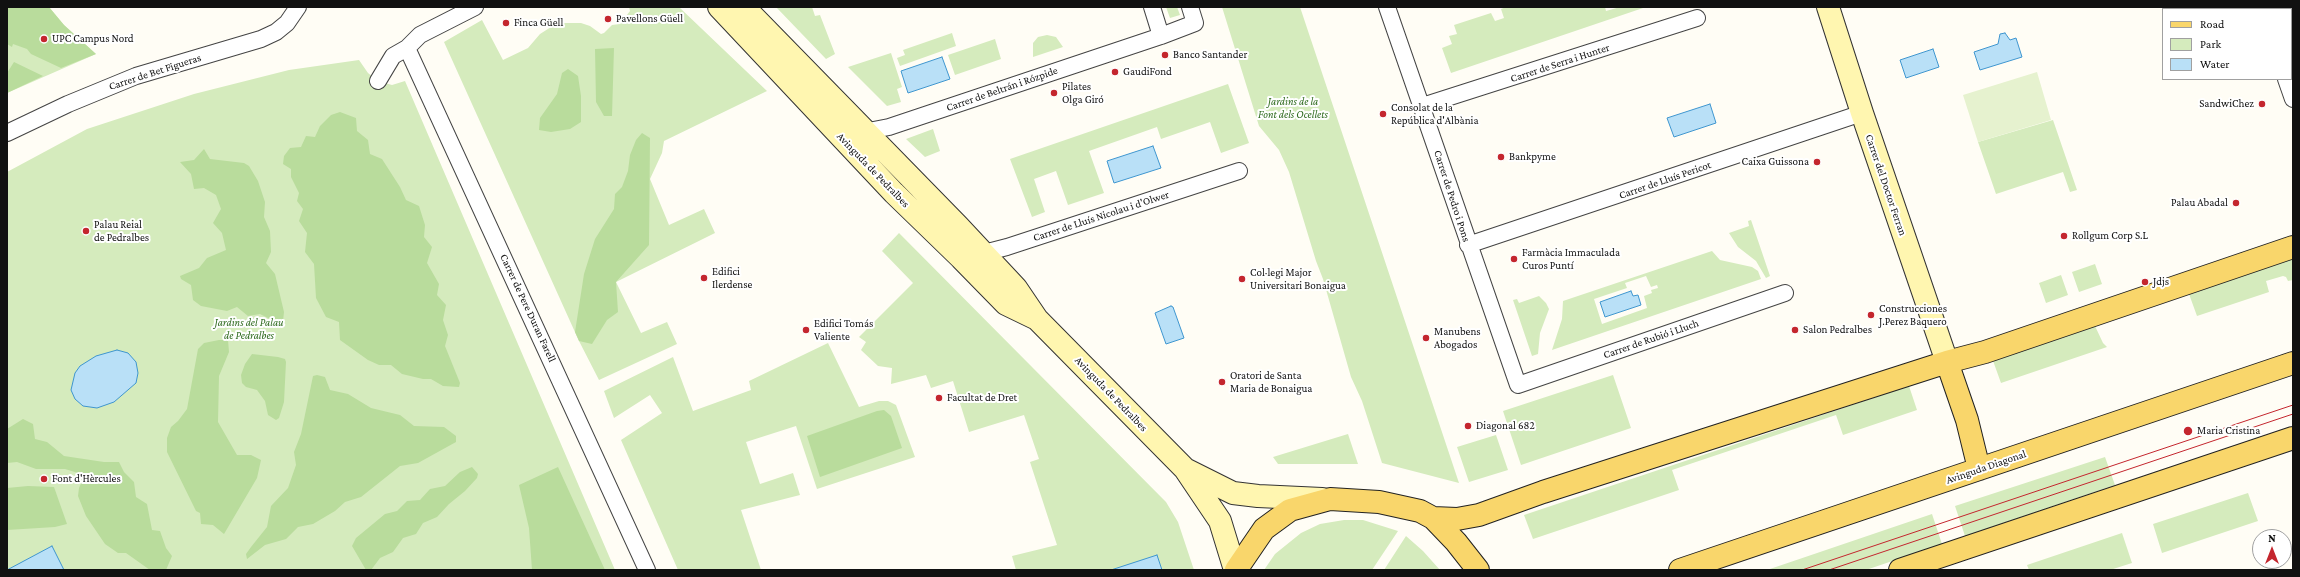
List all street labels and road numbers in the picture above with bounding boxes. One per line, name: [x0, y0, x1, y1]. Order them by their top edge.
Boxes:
street label: Carrer de Serra i Hunter: [1509, 41, 1611, 85]
street label: Carrer de Bet Figueras: [107, 51, 203, 93]
street label: Carrer de Beltrán i Rózpide: [945, 64, 1059, 114]
street label: Avinguda de Pedralbes: [834, 130, 912, 210]
street label: Carrer del Doctor Ferran: [1862, 133, 1910, 237]
street label: Carrer de Pedro i Pons: [1431, 148, 1473, 244]
street label: Carrer de Lluís Pericot: [1617, 158, 1713, 202]
street label: Carrer de Lluís Nicolau i d'Olwer: [1031, 188, 1171, 244]
street label: Carrer de Pere Duran Farell: [497, 252, 559, 364]
street label: Carrer de Rubió i Lluch: [1602, 316, 1700, 362]
street label: Avinguda de Pedralbes: [1072, 354, 1150, 434]
street label: Avinguda Diagonal: [1944, 447, 2028, 487]

